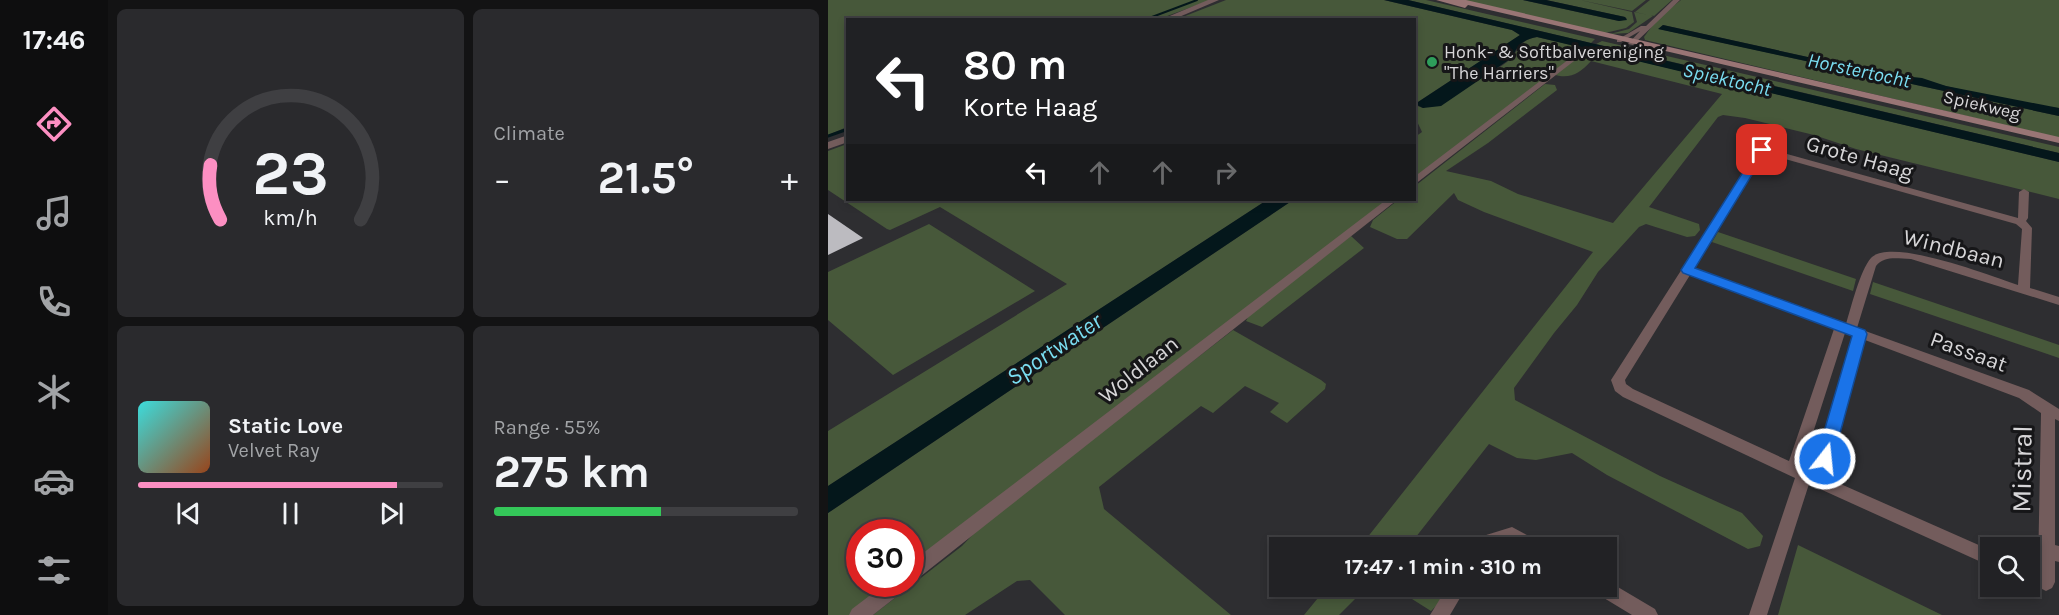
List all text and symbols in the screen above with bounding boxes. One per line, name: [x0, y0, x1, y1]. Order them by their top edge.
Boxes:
text: 17:46: [23, 24, 85, 56]
text: 80 m: [963, 40, 1067, 90]
place label: Honk- & Softbalvereniging "The Harriers": [1444, 41, 1664, 84]
icon: left: [864, 42, 942, 120]
water label: Horstertocht: [1805, 48, 1913, 93]
marker: Honk- & Softbalvereniging "The Harriers": [1425, 55, 1439, 69]
water label: Spiektocht: [1681, 58, 1773, 101]
street label: Spiekweg: [1941, 85, 2023, 125]
text: Korte Haag: [963, 91, 1097, 123]
icon: directions: [33, 103, 75, 145]
text: Climate: [494, 122, 565, 145]
pin: [1736, 124, 1787, 175]
street label: Grote Haag: [1803, 130, 1917, 186]
icon: arrive: [1745, 133, 1778, 166]
text: 23: [252, 137, 329, 210]
text: 21.5°: [597, 152, 694, 204]
icon: left: [1020, 156, 1053, 189]
icon: ahead: [1083, 156, 1116, 189]
icon: ahead: [1146, 156, 1179, 189]
icon: right: [1209, 156, 1242, 189]
text: −: [494, 160, 511, 198]
text: +: [781, 160, 798, 198]
icon: music: [33, 192, 75, 234]
text: km/h: [263, 205, 317, 230]
street label: Windbaan: [1901, 224, 2007, 274]
icon: phone: [33, 281, 75, 323]
water label: Sportwater: [1001, 306, 1108, 391]
street label: Passaat: [1927, 326, 2011, 378]
street label: Woldlaan: [1094, 331, 1184, 409]
icon: climate: [33, 371, 75, 413]
text: Static Love: [228, 413, 343, 439]
text: Range · 55%: [494, 416, 601, 439]
street label: Mistral: [2005, 425, 2039, 513]
position arrow: [1793, 427, 1857, 491]
text: Velvet Ray: [228, 439, 320, 462]
text: 275 km: [494, 446, 650, 498]
icon: car: [33, 460, 75, 502]
icon: previous: [172, 497, 205, 530]
icon: pause: [274, 497, 307, 530]
icon: next: [375, 497, 408, 530]
speed limit sign: 30: [846, 519, 924, 597]
map controls: [1980, 537, 2040, 597]
button: search: [1980, 537, 2040, 597]
icon: filters: [33, 549, 75, 591]
text: 17:47 · 1 min · 310 m: [1344, 554, 1542, 580]

